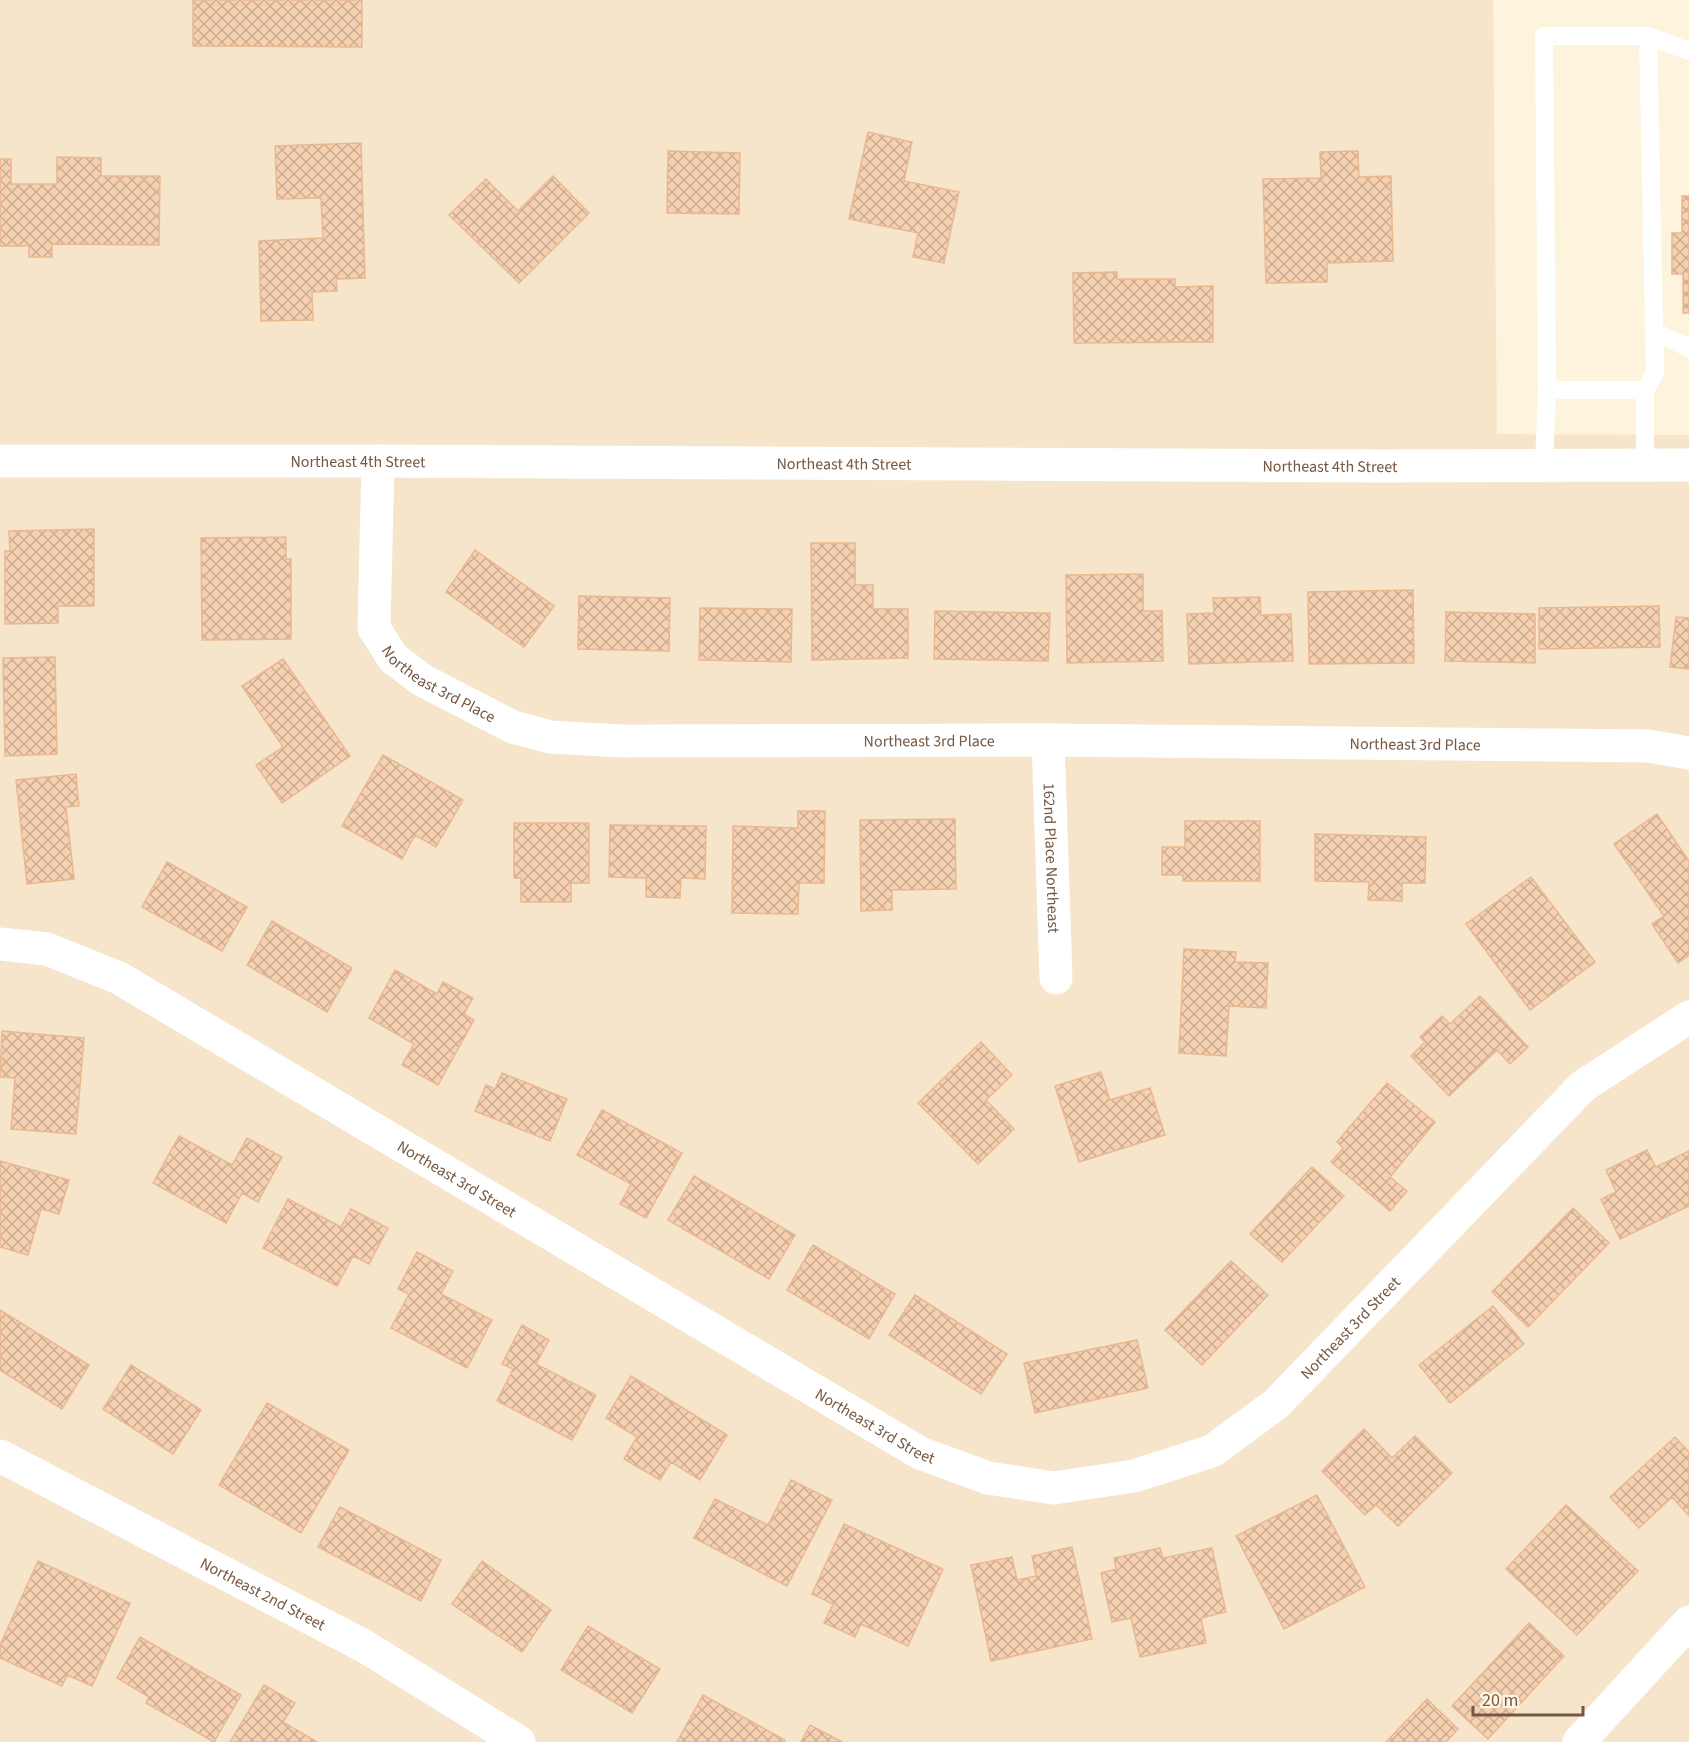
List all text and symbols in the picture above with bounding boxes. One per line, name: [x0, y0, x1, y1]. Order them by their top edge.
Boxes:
street label: Northeast 4th Street: [291, 451, 426, 473]
street label: Northeast 4th Street: [776, 453, 912, 476]
street label: Northeast 4th Street: [1262, 455, 1398, 478]
street label: Northeast 3rd Place: [376, 642, 499, 728]
street label: Northeast 3rd Place: [864, 730, 995, 752]
street label: Northeast 3rd Place: [1349, 733, 1481, 756]
street label: 162nd Place Northeast: [1037, 782, 1065, 934]
street label: Northeast 3rd Street: [393, 1135, 521, 1224]
street label: Northeast 3rd Street: [1296, 1271, 1406, 1384]
street label: Northeast 3rd Street: [811, 1383, 938, 1470]
street label: Northeast 2nd Street: [196, 1553, 330, 1636]
scale bar: [1473, 1679, 1582, 1717]
text: 20 m: [1482, 1688, 1518, 1713]

